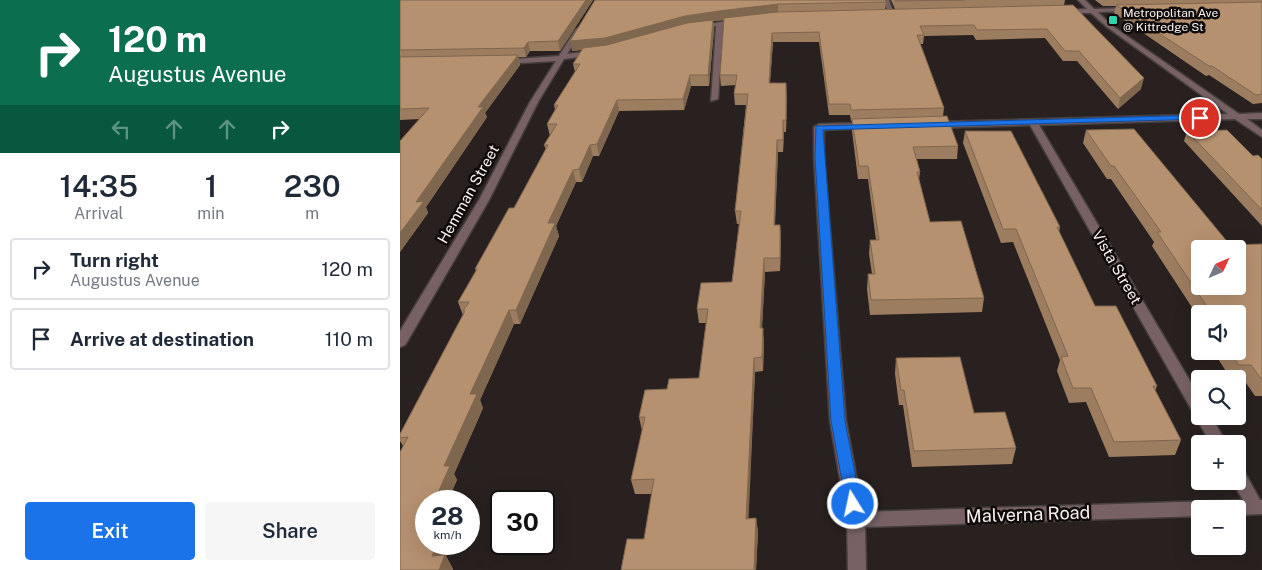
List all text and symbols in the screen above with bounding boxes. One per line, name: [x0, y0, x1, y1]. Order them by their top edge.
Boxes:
place label: Metropolitan Ave @ Kittredge St: [1123, 6, 1218, 34]
marker: Metropolitan Ave @ Kittredge St: [1107, 14, 1119, 26]
text: 120 m: [108, 19, 207, 60]
icon: right: [25, 20, 90, 85]
text: Augustus Avenue: [108, 61, 286, 87]
pin: [1179, 97, 1221, 139]
icon: arrive: [1186, 104, 1214, 132]
icon: left: [107, 115, 135, 143]
icon: ahead: [160, 115, 188, 143]
icon: ahead: [213, 115, 241, 143]
icon: right: [266, 115, 294, 143]
street label: Hemman Street: [434, 142, 502, 246]
text: 14:35: [59, 168, 138, 204]
text: 1: [205, 168, 217, 204]
text: 230: [284, 168, 341, 204]
text: Arrival: [74, 204, 123, 223]
text: min: [197, 204, 224, 223]
text: m: [305, 204, 319, 223]
street label: Vista Street: [1089, 227, 1145, 307]
north arrow: [1191, 240, 1246, 295]
map controls: [1191, 240, 1246, 555]
text: Turn right: [70, 249, 159, 271]
icon: right: [27, 255, 55, 283]
text: 120 m: [321, 258, 373, 280]
text: Augustus Avenue: [70, 271, 200, 290]
button: sound: [1191, 305, 1246, 360]
icon: arrive: [27, 325, 55, 353]
text: Arrive at destination: [70, 328, 254, 350]
text: 110 m: [325, 328, 373, 350]
button: search: [1191, 370, 1246, 425]
button: +: [1191, 435, 1246, 490]
position arrow: [826, 477, 878, 529]
speed limit sign: 30: [490, 490, 555, 555]
button: −: [1191, 500, 1246, 555]
text: 28: [431, 501, 464, 531]
street label: Malverna Road: [965, 501, 1091, 527]
button: Exit: [25, 502, 195, 560]
button: Share: [205, 502, 375, 560]
text: km/h: [433, 528, 462, 542]

